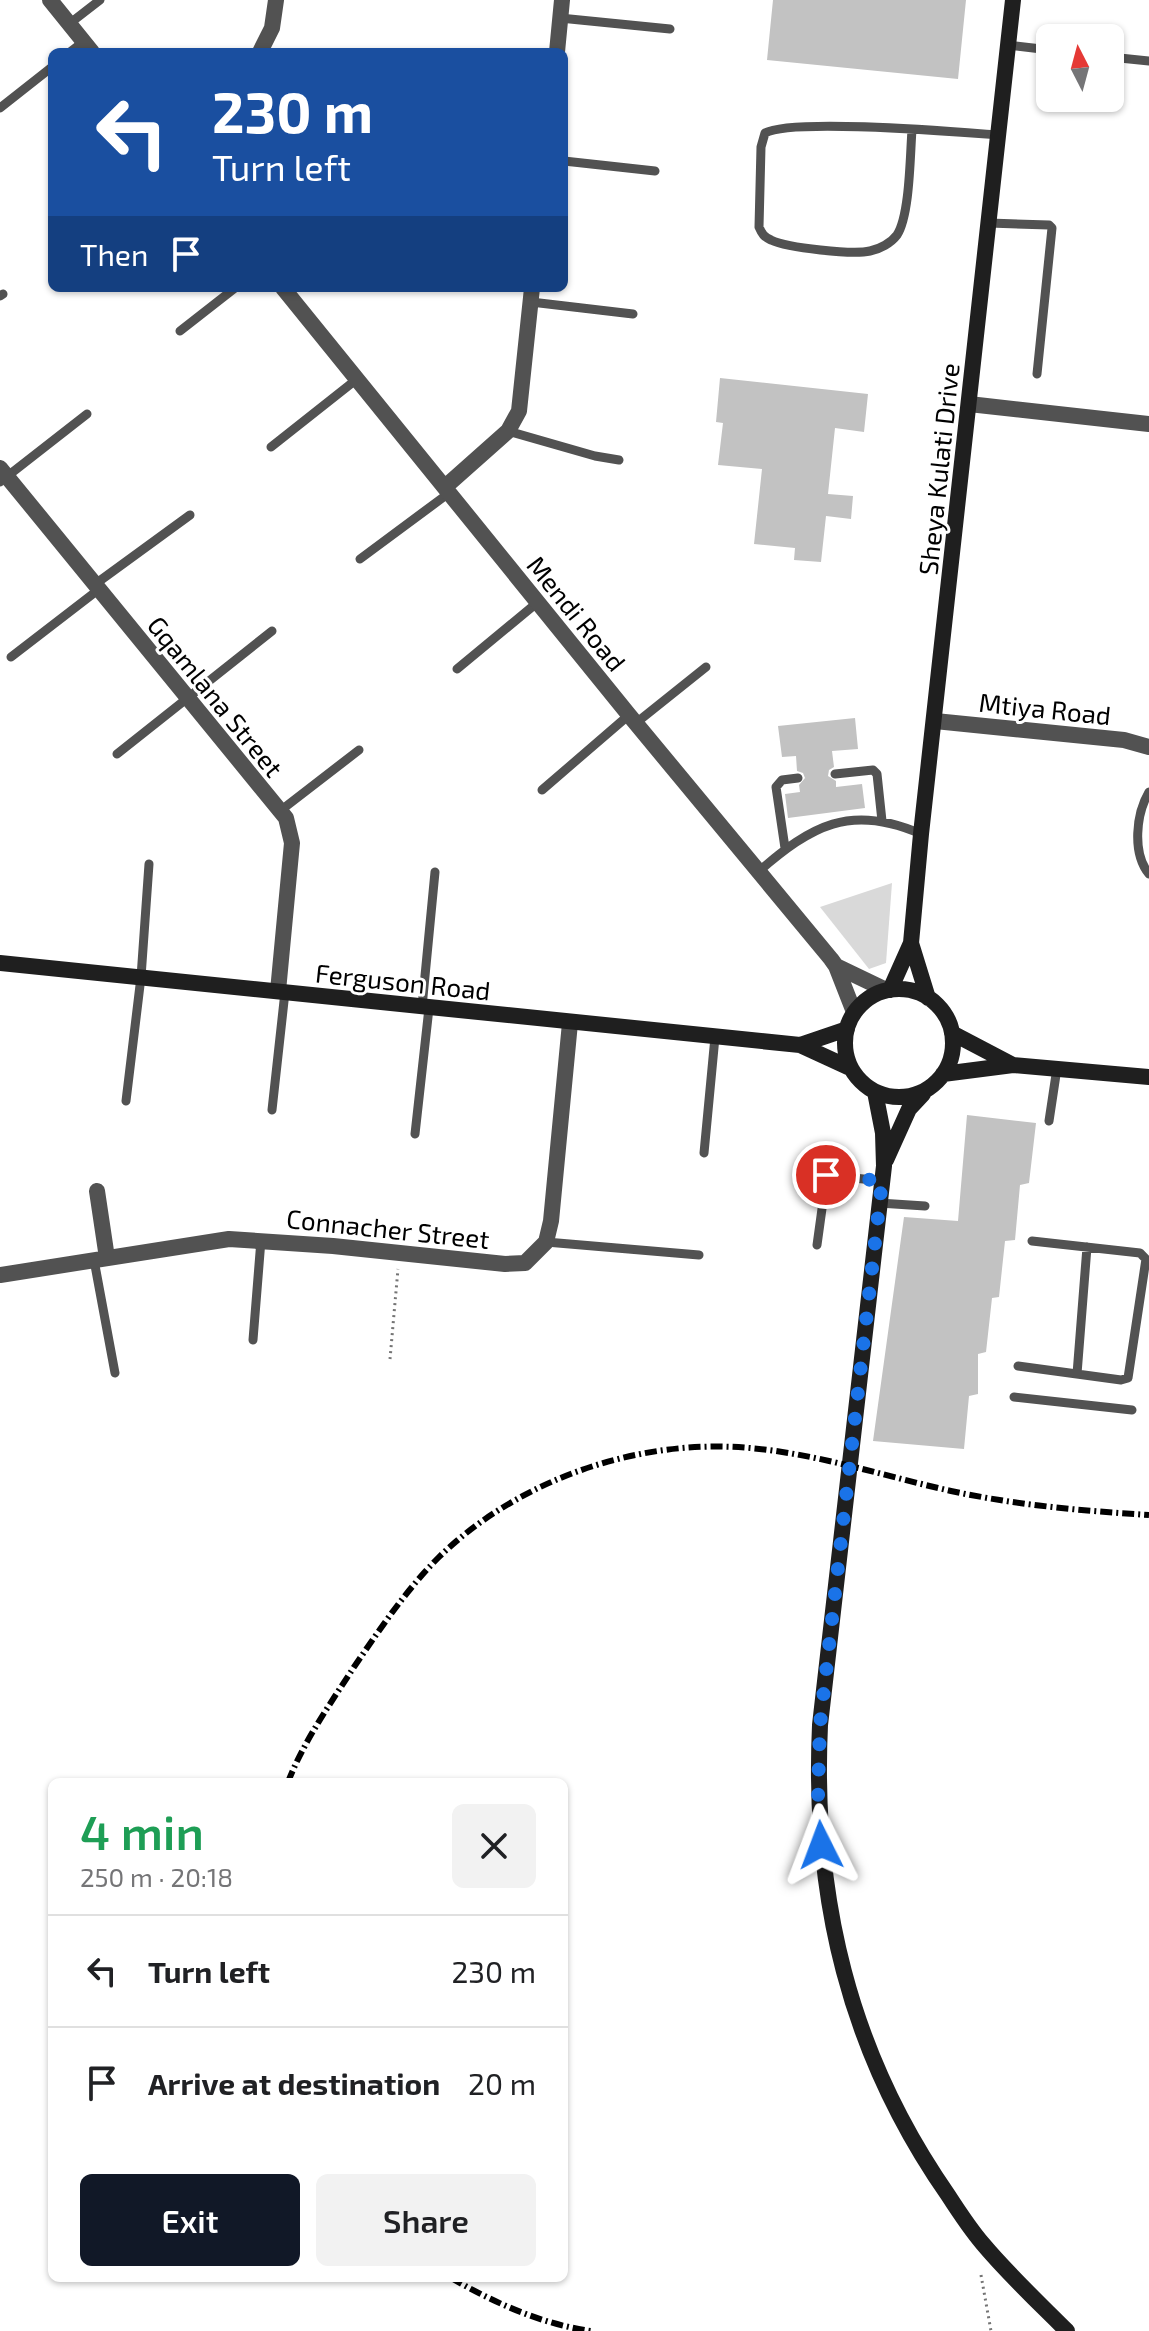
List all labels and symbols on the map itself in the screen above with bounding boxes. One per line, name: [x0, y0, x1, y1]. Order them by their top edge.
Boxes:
north arrow: [1036, 24, 1124, 112]
street label: Sheya Kulati Drive: [911, 361, 965, 577]
street label: Mendi Road: [521, 549, 633, 677]
street label: Gqamlana Street: [142, 609, 290, 783]
street label: Mtiya Road: [977, 686, 1113, 730]
street label: Ferguson Road: [314, 956, 492, 1006]
pin: [792, 1141, 860, 1209]
street label: Connacher Street: [285, 1202, 491, 1254]
position arrow: [779, 1803, 863, 1887]

